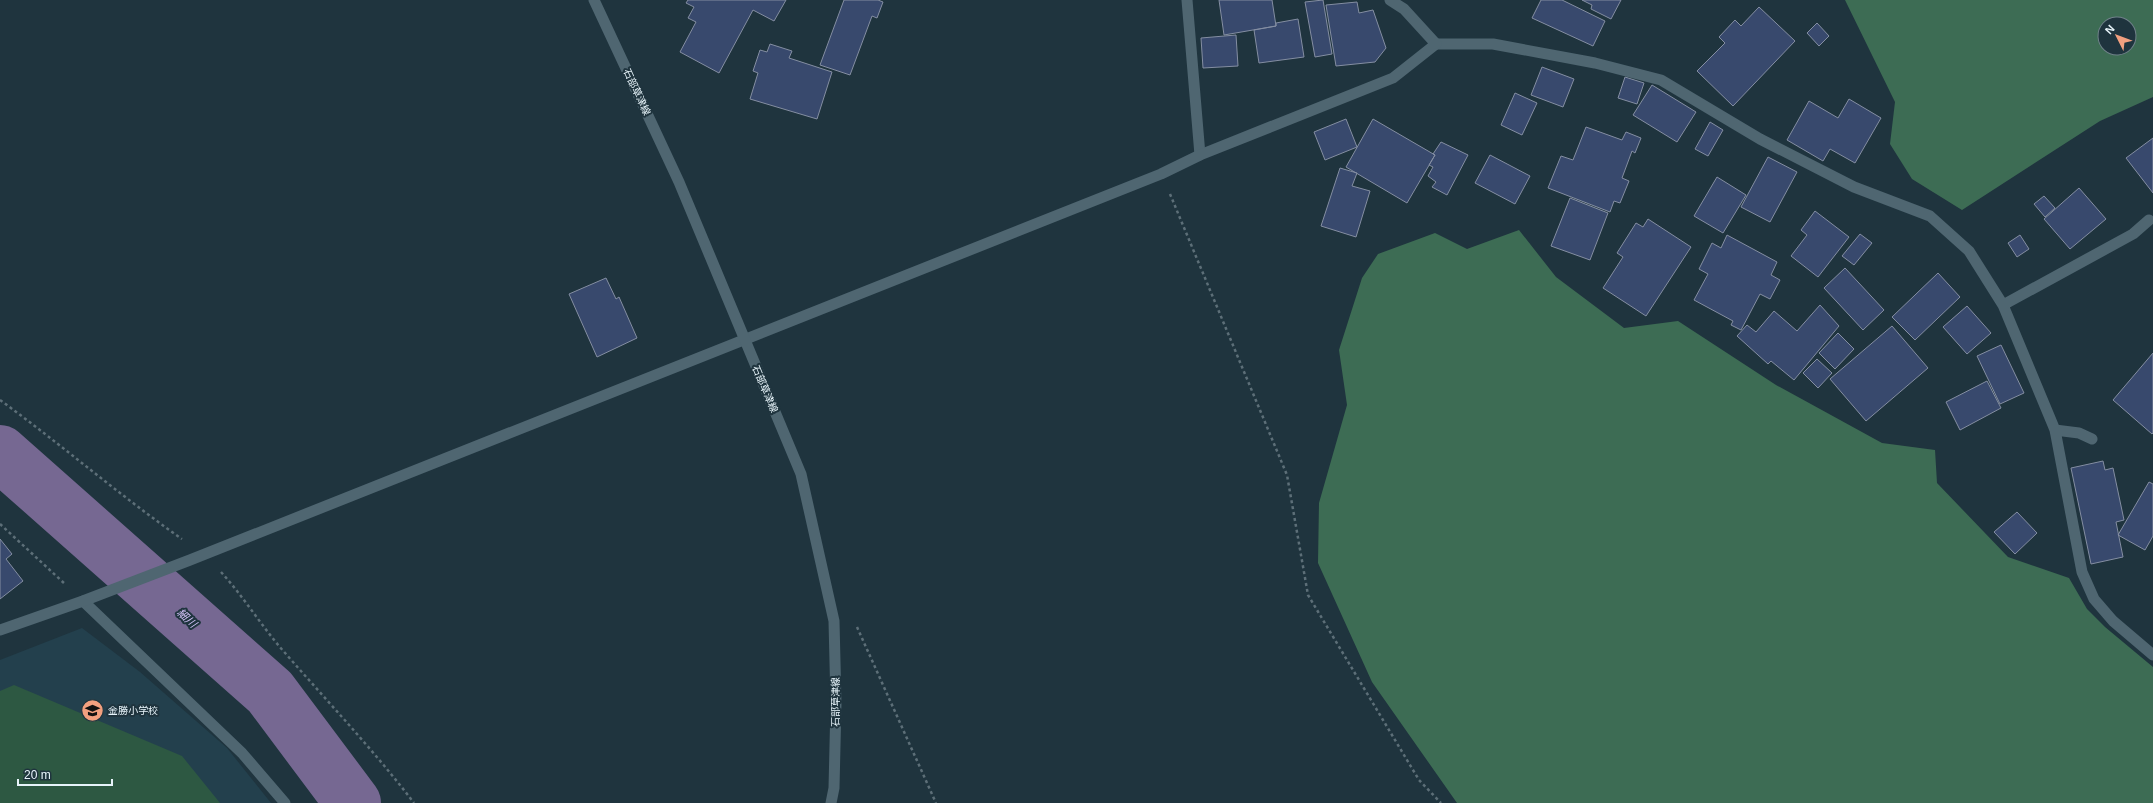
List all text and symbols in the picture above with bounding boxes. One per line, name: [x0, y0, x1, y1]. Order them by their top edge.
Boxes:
north arrow: [2097, 16, 2137, 56]
text: N: [2102, 22, 2117, 36]
street label: 石部草津線: [621, 67, 653, 117]
street label: 石部草津線: [750, 364, 780, 414]
water label: 細川: [175, 606, 200, 630]
street label: 石部草津線: [830, 677, 841, 727]
school or university icon: 金勝小学校: [79, 697, 105, 723]
place label: 金勝小学校: [108, 705, 158, 716]
scale bar: [18, 761, 112, 787]
text: 20 m: [24, 768, 51, 782]

